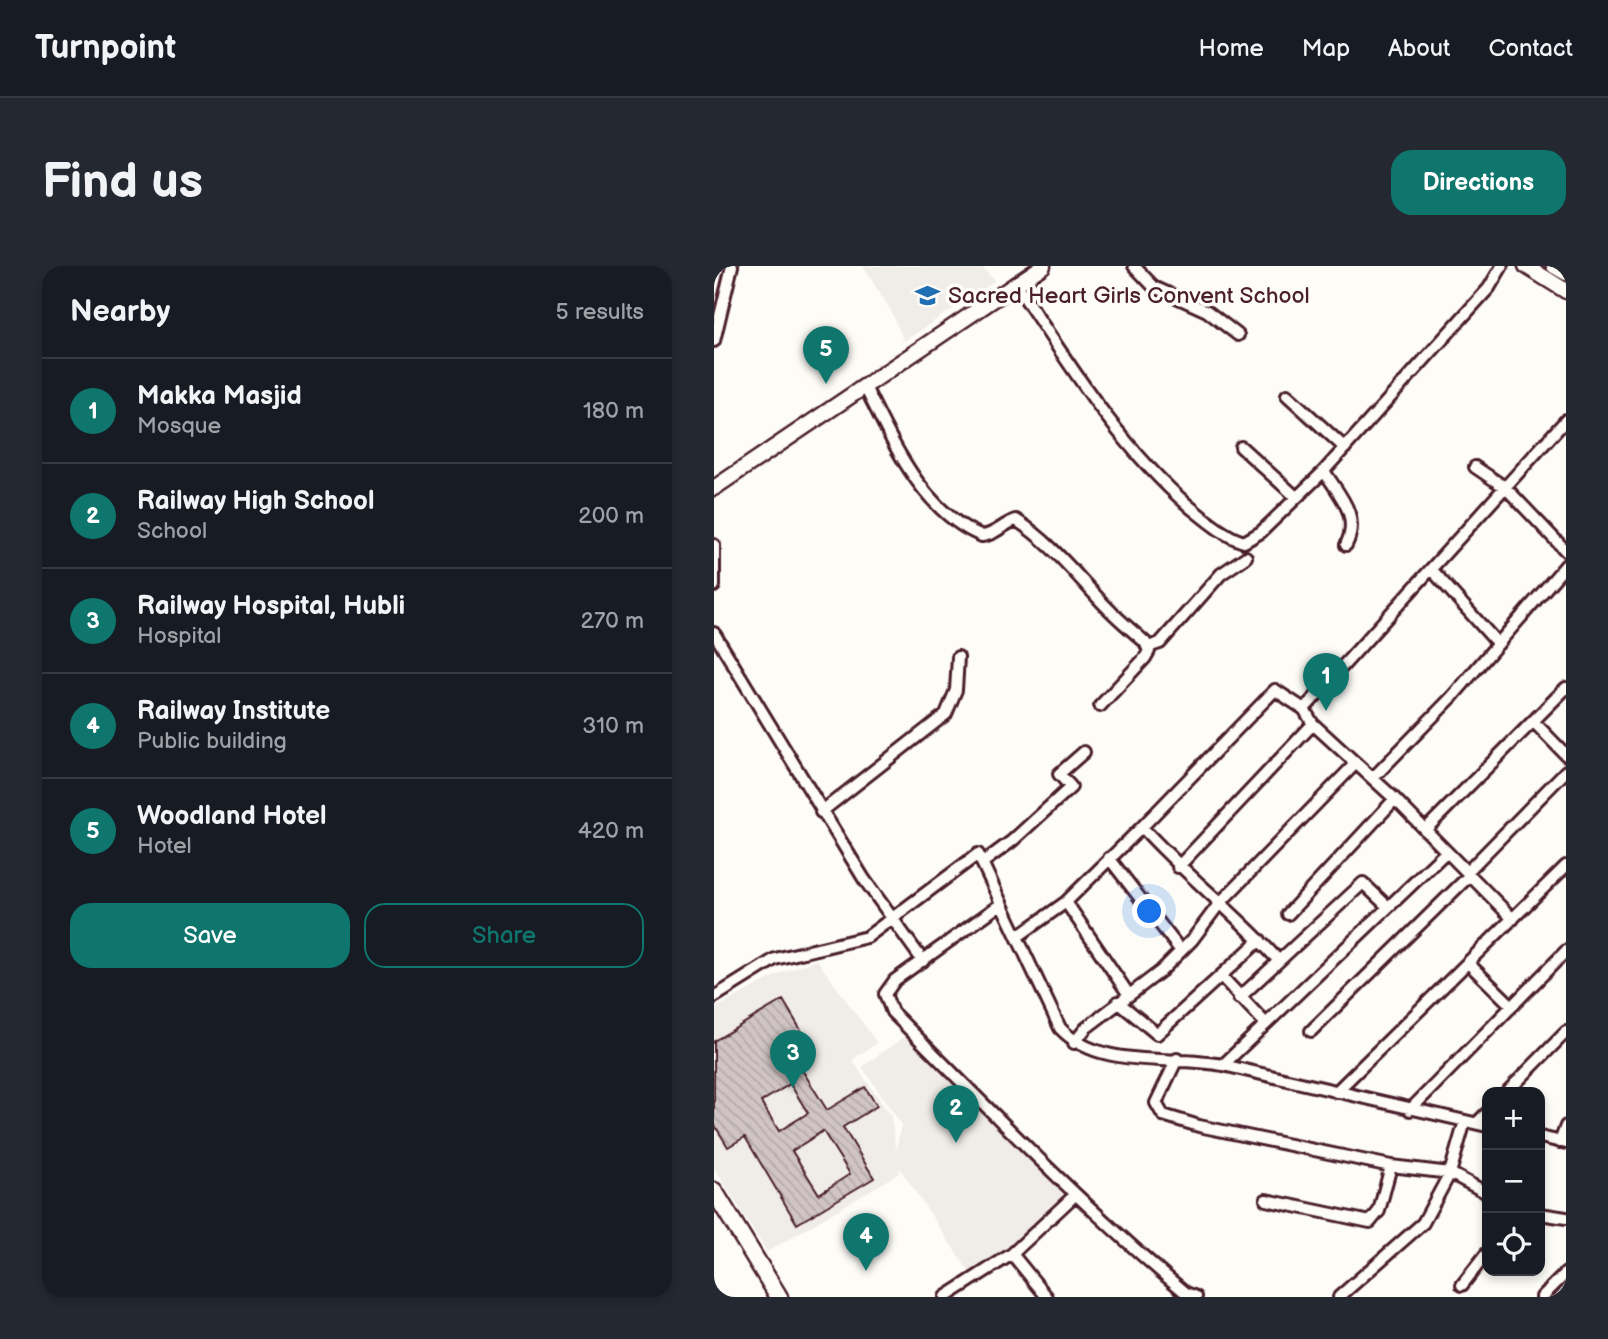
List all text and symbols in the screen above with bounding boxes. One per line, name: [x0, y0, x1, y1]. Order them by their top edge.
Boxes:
text: Turnpoint: [35, 28, 176, 68]
text: Home: [1199, 34, 1264, 63]
text: Map: [1302, 34, 1350, 63]
text: About: [1388, 34, 1450, 63]
text: Contact: [1488, 34, 1573, 63]
button: Directions: [1391, 150, 1566, 215]
text: Find us: [42, 153, 203, 212]
school or university icon: Sacred Heart Girls Convent School: [914, 281, 942, 309]
place label: Sacred Heart Girls Convent School: [948, 282, 1310, 310]
text: Nearby: [70, 294, 170, 330]
text: 5 results: [556, 298, 644, 326]
pin: 5: [803, 326, 849, 384]
text: Makka Masjid: [137, 381, 302, 412]
text: 1: [88, 397, 98, 425]
text: 180 m: [583, 397, 644, 425]
text: Mosque: [137, 412, 221, 440]
text: Railway High School: [137, 486, 374, 517]
text: 2: [86, 502, 100, 530]
text: 200 m: [578, 502, 644, 530]
text: School: [137, 517, 207, 545]
text: Railway Hospital, Hubli: [137, 591, 405, 622]
text: 3: [86, 607, 100, 635]
text: 270 m: [580, 607, 644, 635]
text: Hospital: [137, 622, 222, 650]
pin: 1: [1303, 653, 1349, 711]
text: Railway Institute: [137, 696, 330, 727]
text: 4: [86, 712, 100, 740]
text: 310 m: [582, 712, 644, 740]
text: Public building: [137, 727, 287, 755]
text: Woodland Hotel: [137, 801, 327, 832]
text: 5: [86, 817, 100, 845]
text: 420 m: [578, 817, 644, 845]
text: Hotel: [137, 832, 192, 860]
your location: [1132, 894, 1166, 928]
button: Save: [70, 903, 350, 968]
button: Share: [364, 903, 644, 968]
pin: 3: [770, 1030, 816, 1088]
pin: 2: [933, 1085, 979, 1143]
map controls: [1482, 1087, 1545, 1276]
button: +: [1482, 1087, 1545, 1150]
button: −: [1482, 1150, 1545, 1213]
pin: 4: [843, 1213, 889, 1271]
button: locate: [1482, 1213, 1545, 1276]

